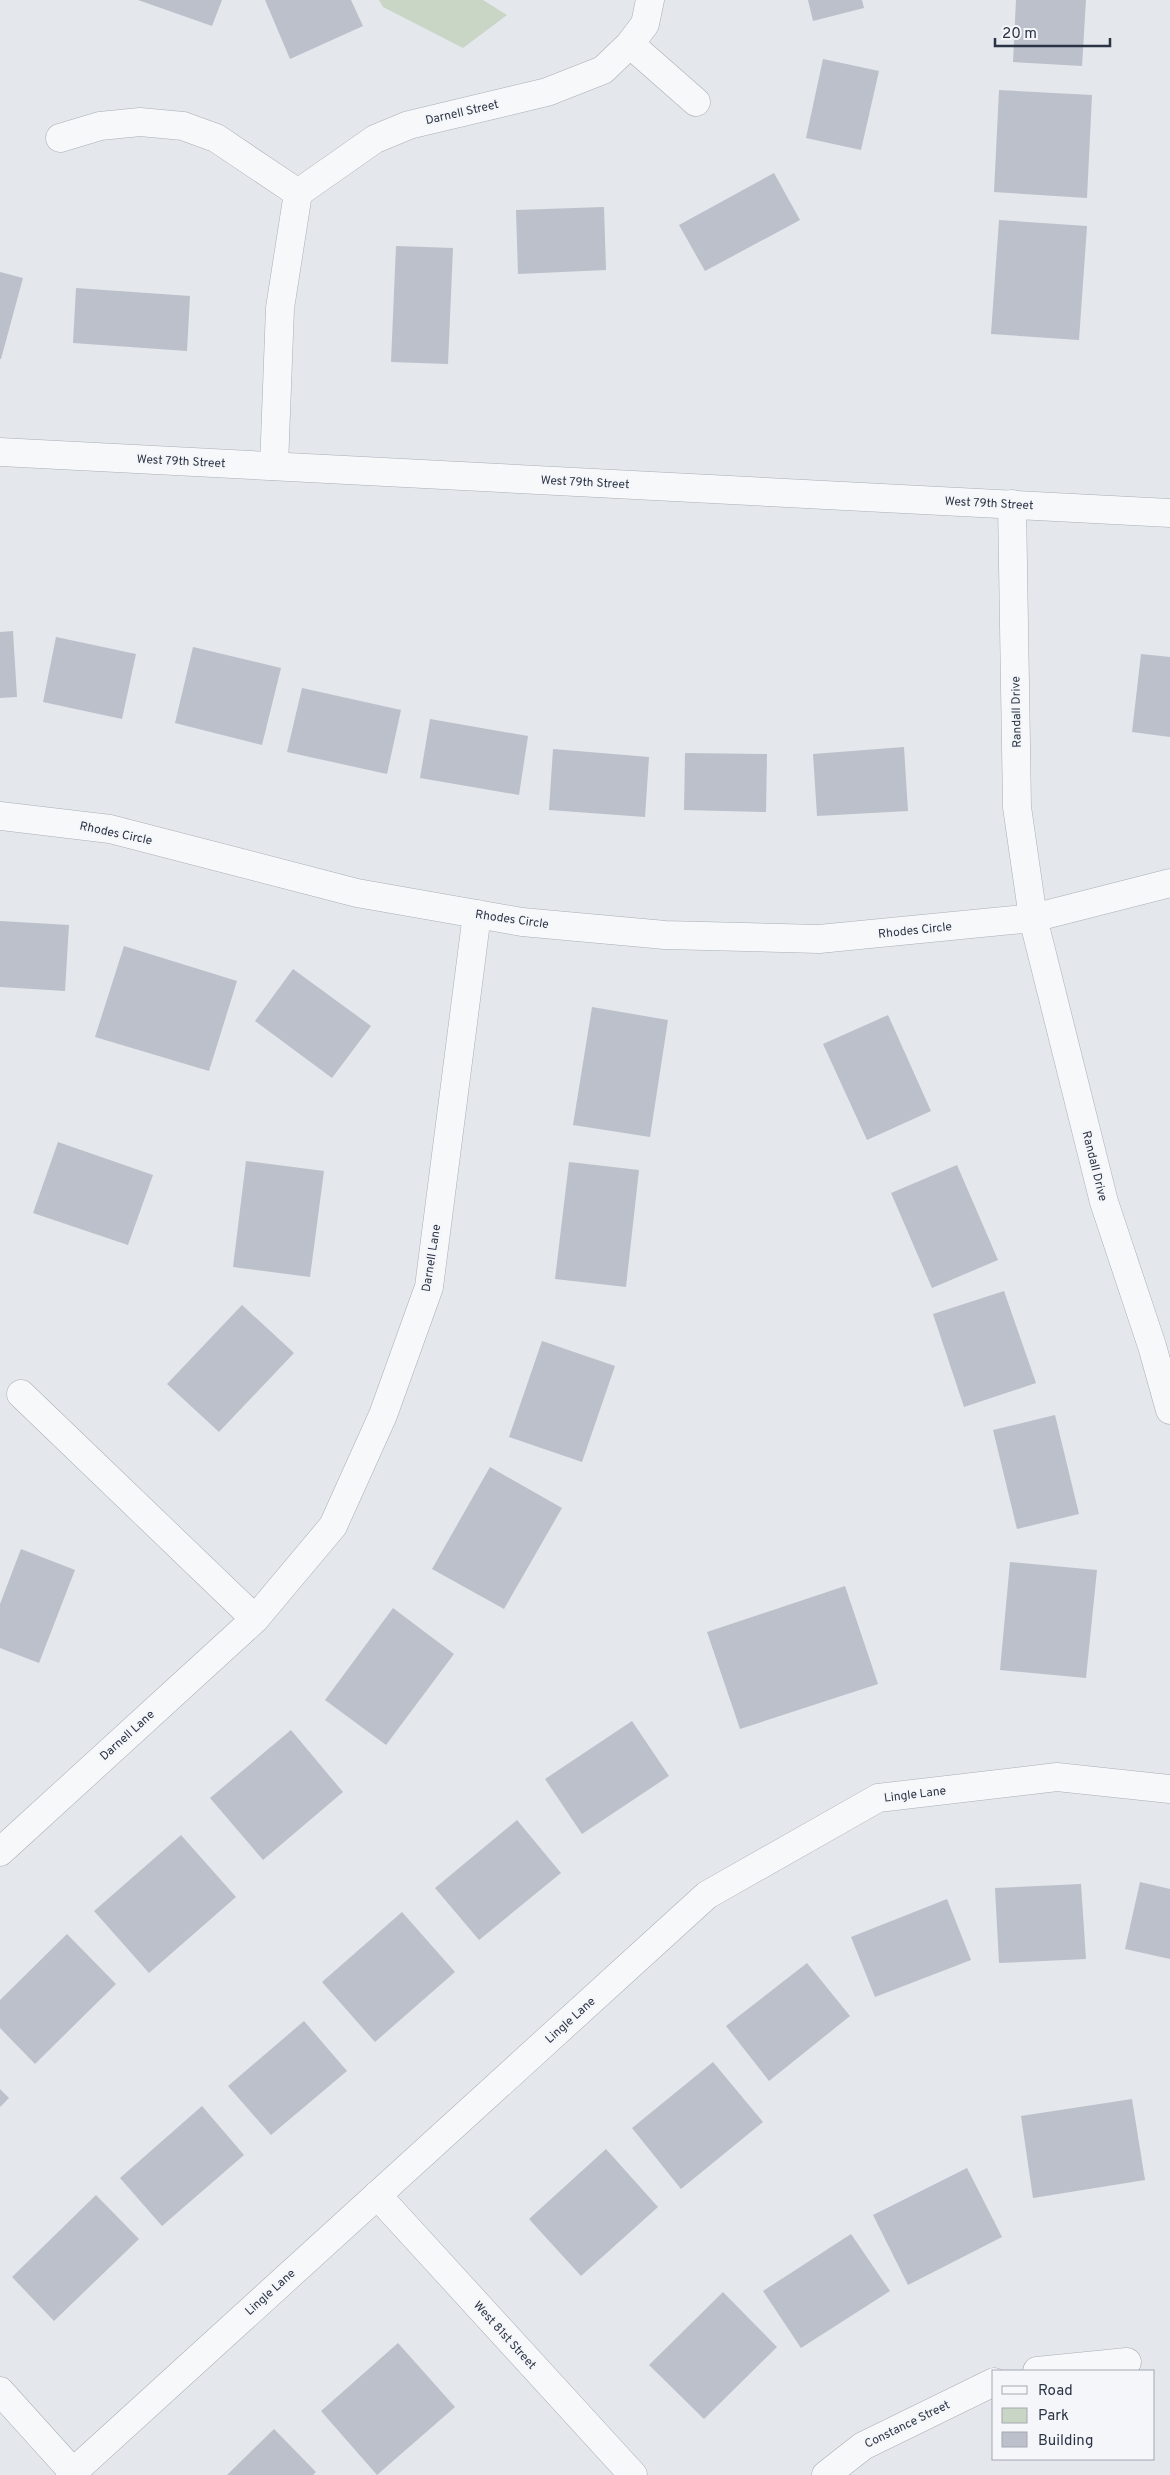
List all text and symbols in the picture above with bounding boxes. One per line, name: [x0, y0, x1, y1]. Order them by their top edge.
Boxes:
scale bar: [995, 15, 1110, 47]
text: 20 m: [1002, 25, 1037, 44]
street label: Darnell Street: [424, 97, 500, 129]
street label: West 79th Street: [136, 452, 226, 472]
street label: West 79th Street: [540, 473, 630, 493]
street label: West 79th Street: [944, 494, 1034, 514]
street label: Randall Drive: [1008, 676, 1026, 748]
street label: Rhodes Circle: [78, 818, 154, 850]
street label: Rhodes Circle: [474, 907, 550, 933]
street label: Rhodes Circle: [877, 919, 953, 943]
street label: Randall Drive: [1078, 1129, 1110, 1203]
street label: Darnell Lane: [419, 1223, 445, 1293]
street label: Darnell Lane: [97, 1707, 158, 1764]
street label: Lingle Lane: [883, 1783, 947, 1807]
street label: Lingle Lane: [542, 1994, 599, 2048]
street label: Lingle Lane: [242, 2266, 299, 2320]
street label: West 81st Street: [469, 2298, 539, 2373]
legend: [992, 2370, 1155, 2460]
text: Road: [1038, 2382, 1073, 2401]
street label: Constance Street: [862, 2397, 953, 2452]
text: Park: [1038, 2407, 1069, 2426]
text: Building: [1038, 2432, 1093, 2451]

